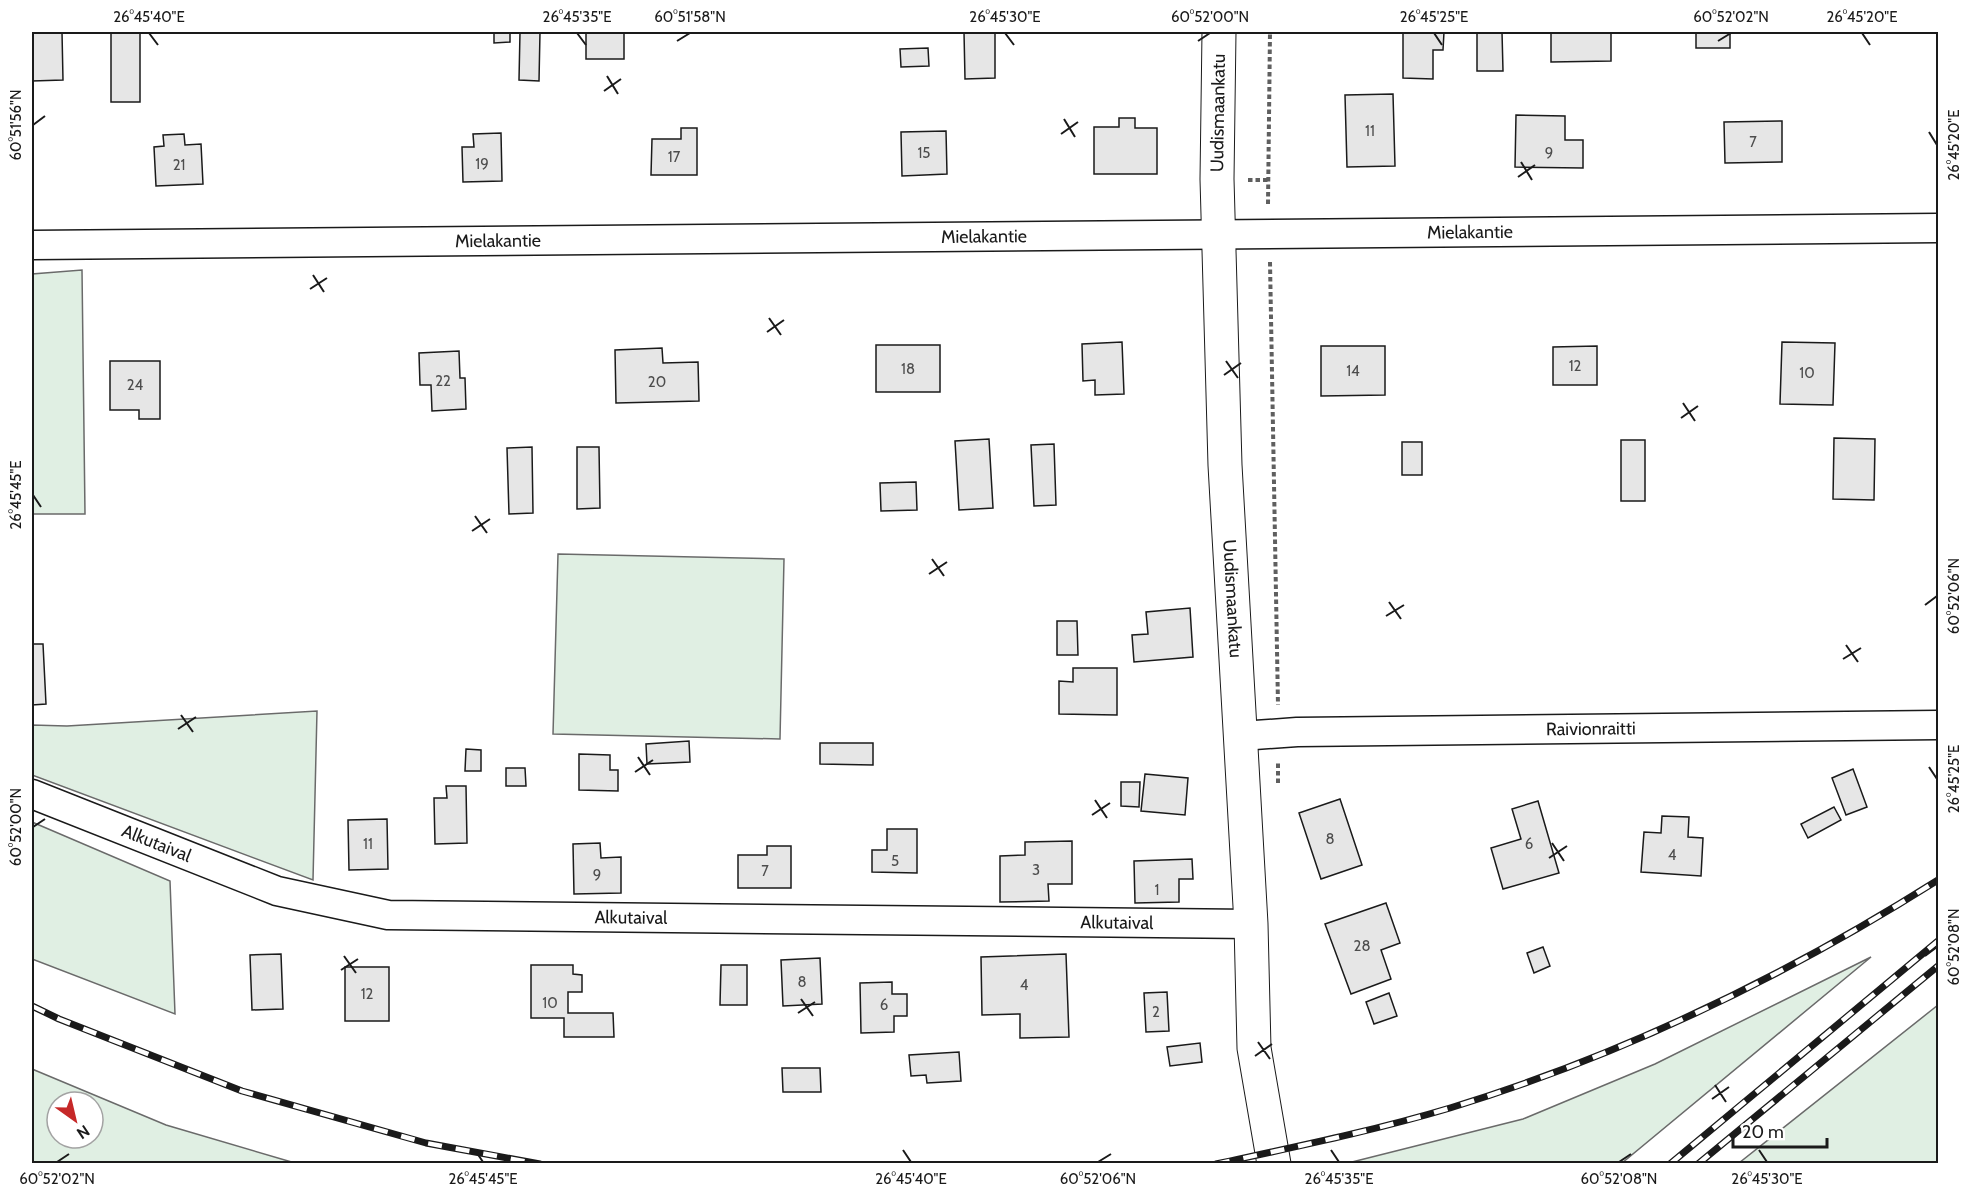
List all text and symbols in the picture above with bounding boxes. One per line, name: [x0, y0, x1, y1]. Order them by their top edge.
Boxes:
text: 26°45'40"E: [113, 8, 185, 26]
text: 26°45'35"E: [543, 8, 611, 26]
text: 60°51'58"N: [654, 8, 726, 26]
text: 26°45'30"E: [969, 8, 1041, 26]
text: 60°52'00"N: [1171, 8, 1249, 26]
text: 26°45'25"E: [1400, 8, 1468, 26]
text: 60°52'02"N: [1693, 8, 1769, 26]
text: 26°45'20"E: [1826, 8, 1898, 26]
street label: Uudismaankatu: [1206, 54, 1230, 172]
text: 60°51'56"N: [7, 90, 25, 160]
text: 26°45'20"E: [1945, 109, 1963, 181]
house number: 11: [1365, 122, 1375, 140]
house number: 7: [1749, 133, 1757, 151]
house number: 15: [917, 144, 931, 162]
house number: 9: [1545, 144, 1553, 162]
house number: 17: [668, 148, 681, 166]
house number: 19: [475, 155, 489, 173]
house number: 21: [173, 156, 185, 174]
street label: Mielakantie: [1427, 221, 1513, 244]
street label: Mielakantie: [941, 225, 1027, 248]
street label: Mielakantie: [455, 229, 541, 252]
house number: 12: [1569, 357, 1582, 375]
house number: 18: [901, 360, 915, 378]
house number: 14: [1346, 362, 1360, 380]
house number: 10: [1799, 364, 1815, 382]
house number: 22: [435, 372, 451, 390]
house number: 20: [648, 373, 666, 391]
house number: 24: [127, 376, 144, 394]
text: 26°45'45"E: [7, 460, 25, 530]
street label: Uudismaankatu: [1218, 539, 1247, 658]
text: 60°52'06"N: [1945, 558, 1963, 634]
street label: Raivionraitti: [1546, 717, 1636, 740]
text: 26°45'25"E: [1945, 745, 1963, 813]
text: 60°52'00"N: [7, 788, 25, 866]
street label: Alkutaival: [119, 820, 195, 867]
house number: 8: [1325, 830, 1335, 848]
house number: 11: [363, 835, 373, 853]
house number: 6: [1525, 835, 1533, 853]
house number: 4: [1668, 846, 1677, 864]
house number: 5: [891, 852, 899, 870]
house number: 3: [1032, 861, 1040, 879]
house number: 7: [761, 862, 769, 880]
house number: 9: [593, 866, 601, 884]
house number: 1: [1155, 881, 1159, 899]
street label: Alkutaival: [594, 906, 668, 929]
text: 60°52'08"N: [1945, 909, 1963, 985]
street label: Alkutaival: [1080, 911, 1154, 934]
house number: 28: [1354, 937, 1370, 955]
house number: 8: [797, 973, 807, 991]
house number: 4: [1020, 976, 1029, 994]
house number: 12: [361, 985, 374, 1003]
house number: 10: [542, 994, 558, 1012]
house number: 6: [880, 996, 888, 1014]
house number: 2: [1152, 1003, 1160, 1021]
north arrow: [45, 1090, 105, 1150]
scale bar: [1733, 1111, 1828, 1149]
text: N: [73, 1121, 93, 1143]
text: 20 m: [1742, 1121, 1784, 1143]
text: 60°52'02"N: [19, 1170, 95, 1188]
text: 26°45'45"E: [448, 1170, 518, 1188]
text: 26°45'40"E: [875, 1170, 947, 1188]
text: 60°52'06"N: [1060, 1170, 1136, 1188]
text: 26°45'35"E: [1305, 1170, 1373, 1188]
text: 60°52'08"N: [1581, 1170, 1657, 1188]
text: 26°45'30"E: [1731, 1170, 1803, 1188]

